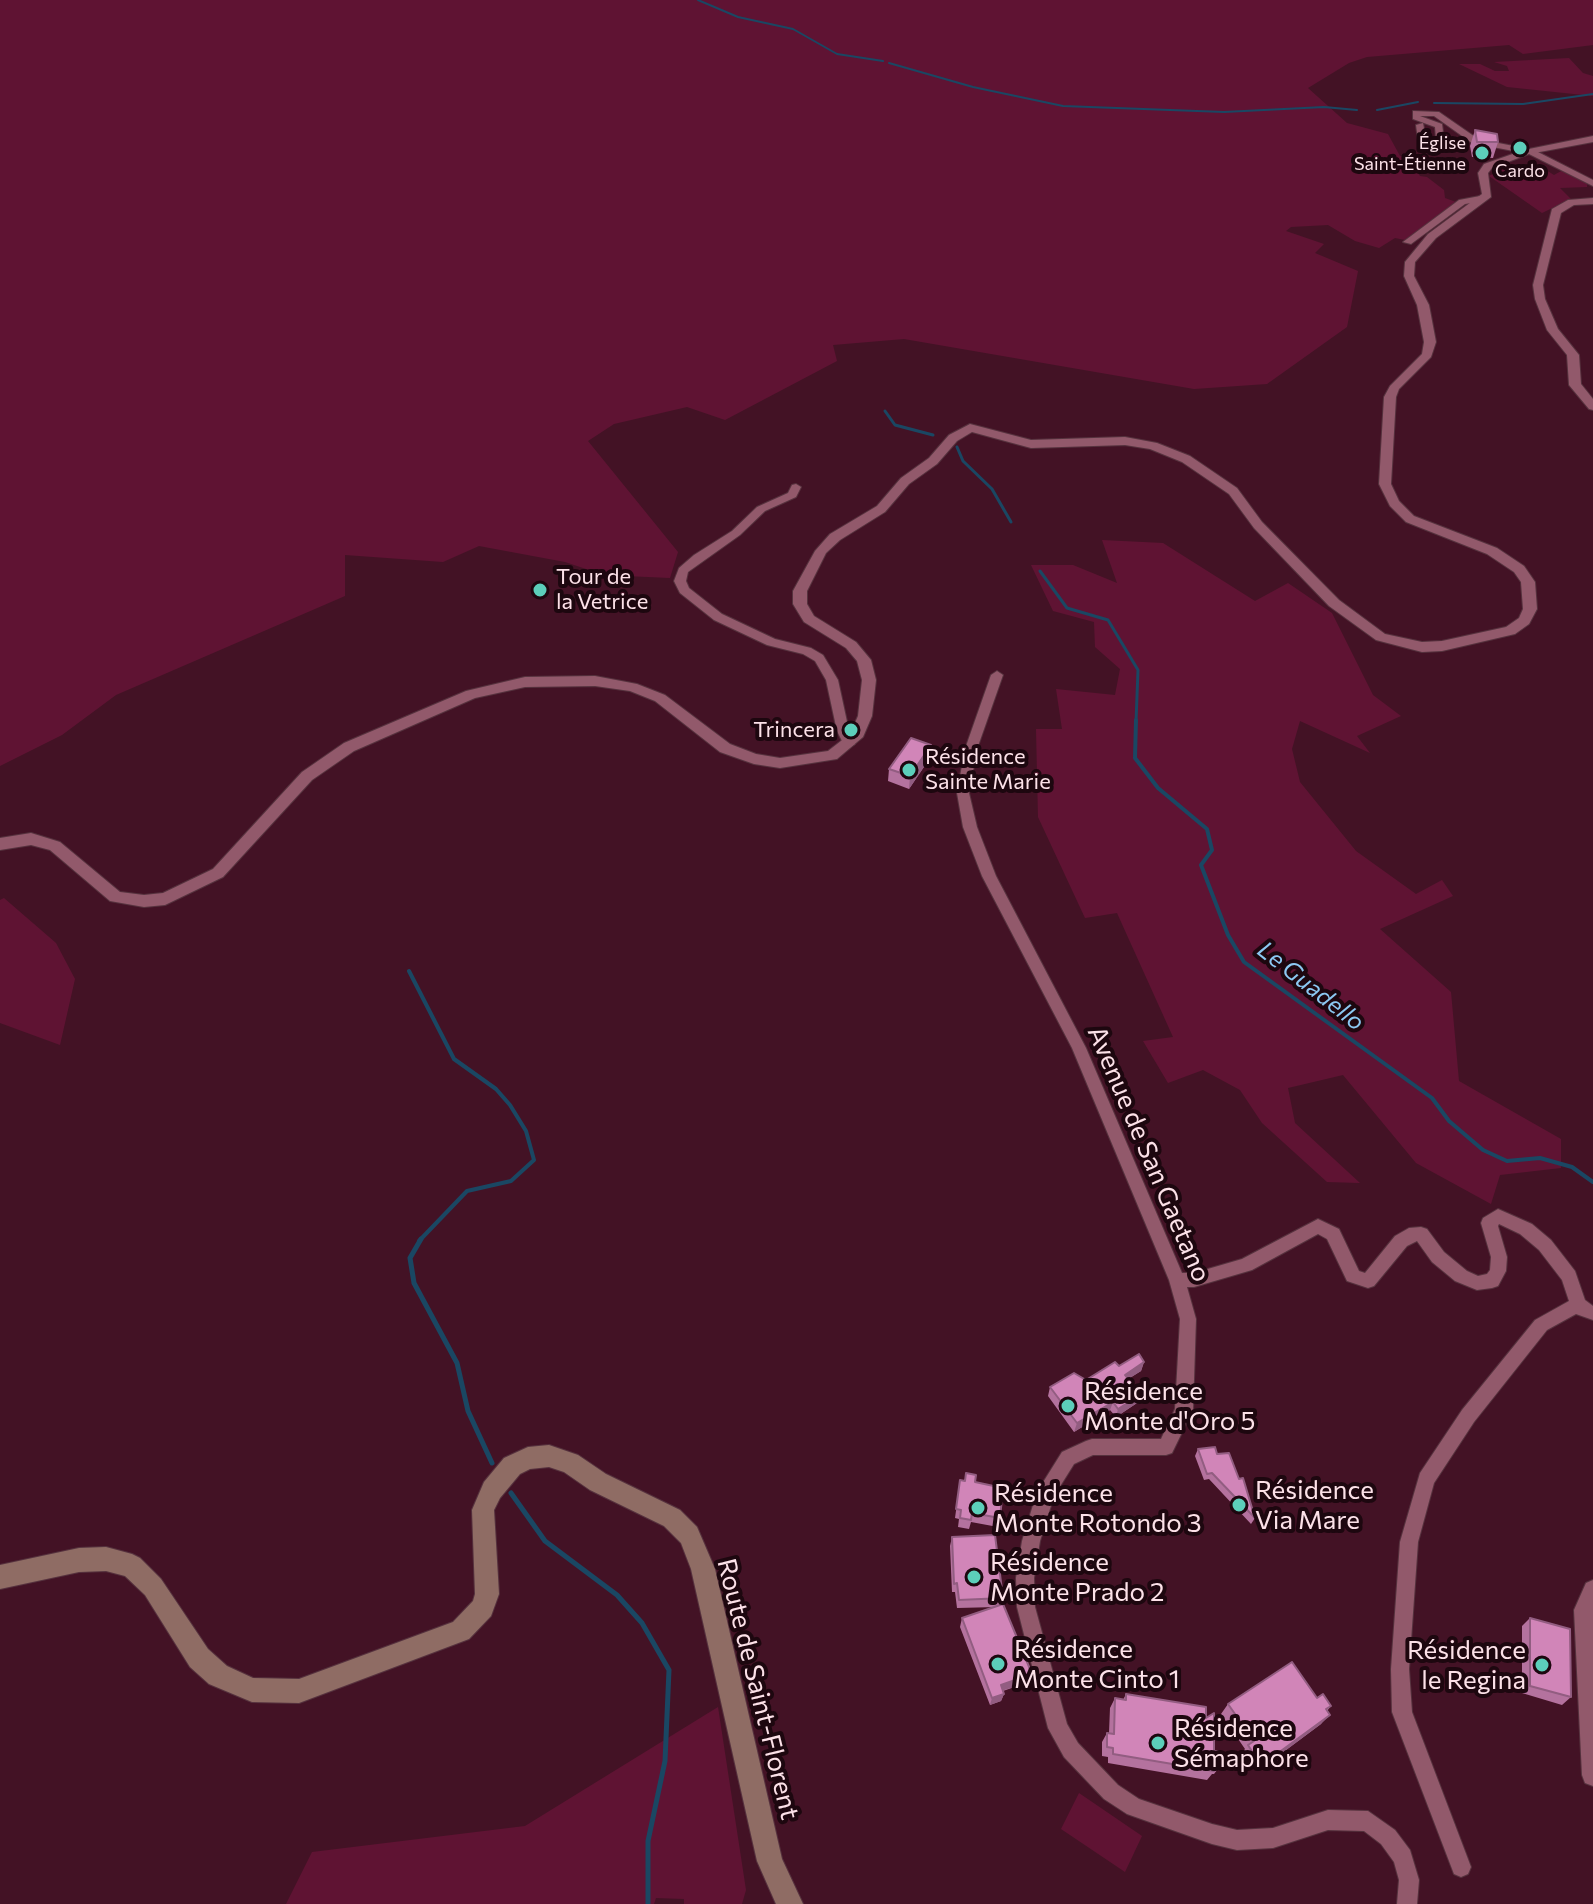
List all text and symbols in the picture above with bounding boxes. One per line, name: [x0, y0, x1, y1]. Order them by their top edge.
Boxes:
place label: Église Saint-Étienne: [1354, 132, 1466, 174]
marker: Cardo: [1511, 139, 1529, 157]
marker: Église Saint-Étienne: [1473, 144, 1491, 162]
place label: Cardo: [1495, 160, 1545, 182]
place label: Tour de la Vetrice: [556, 564, 648, 616]
marker: Tour de la Vetrice: [531, 581, 549, 599]
place label: Trincera: [753, 717, 835, 743]
marker: Trincera: [842, 721, 860, 739]
place label: Résidence Sainte Marie: [925, 744, 1051, 796]
marker: Résidence Sainte Marie: [900, 761, 918, 779]
water label: Le Guadello: [1252, 935, 1370, 1037]
street label: Avenue de San Gaetano: [1081, 1021, 1217, 1287]
place label: Résidence Monte d'Oro 5: [1084, 1375, 1255, 1436]
marker: Résidence Monte d'Oro 5: [1059, 1397, 1077, 1415]
place label: Résidence Via Mare: [1255, 1474, 1374, 1536]
place label: Résidence Monte Rotondo 3: [994, 1477, 1202, 1538]
marker: Résidence Via Mare: [1230, 1496, 1248, 1514]
marker: Résidence Monte Rotondo 3: [969, 1499, 987, 1517]
place label: Résidence Monte Prado 2: [990, 1546, 1164, 1608]
street label: Route de Saint-Florent: [710, 1555, 806, 1823]
marker: Résidence Monte Prado 2: [965, 1568, 983, 1586]
place label: Résidence Monte Cinto 1: [1014, 1633, 1180, 1694]
place label: Résidence le Regina: [1407, 1634, 1526, 1696]
marker: Résidence Monte Cinto 1: [989, 1655, 1007, 1673]
marker: Résidence le Regina: [1533, 1656, 1551, 1674]
place label: Résidence Sémaphore: [1174, 1712, 1309, 1774]
marker: Résidence Sémaphore: [1149, 1734, 1167, 1752]

